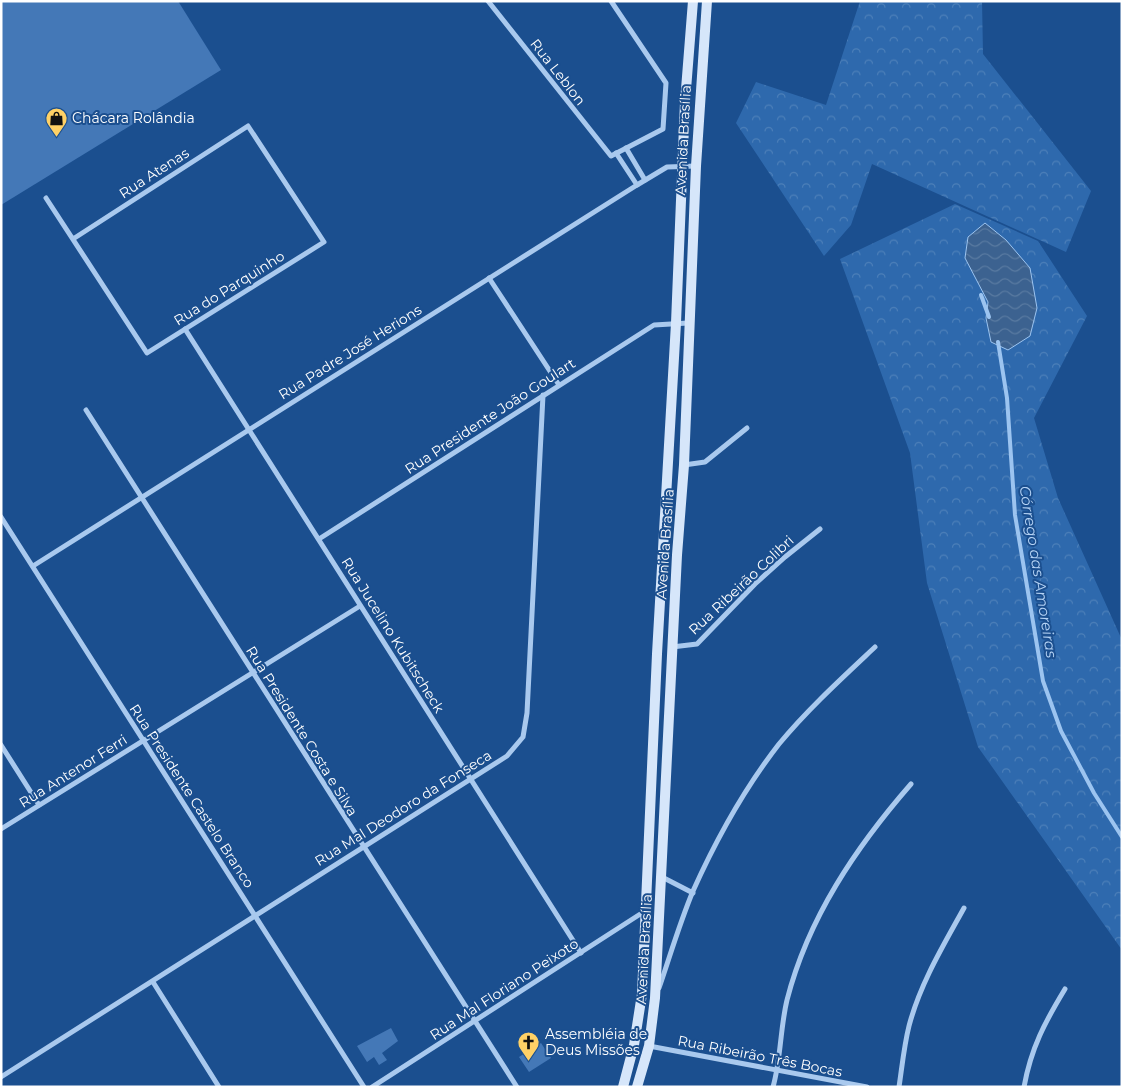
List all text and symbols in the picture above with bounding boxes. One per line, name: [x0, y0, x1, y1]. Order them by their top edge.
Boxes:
street label: Rua Leblon: [526, 35, 590, 109]
street label: Avenida Brasília: [671, 84, 695, 196]
shop icon: Chácara Rolândia: [44, 106, 68, 137]
place label: Chácara Rolândia: [72, 109, 195, 127]
street label: Rua Atenas: [116, 144, 193, 202]
street label: Rua do Parquinho: [170, 247, 288, 329]
street label: Rua Padre José Herions: [275, 300, 425, 403]
street label: Rua Presidente João Goulart: [401, 354, 579, 478]
water label: Córrego das Amoreiras: [1015, 484, 1062, 660]
street label: Avenida Brasília: [652, 488, 678, 600]
street label: Rua Ribeirão Colibri: [685, 532, 797, 638]
street label: Rua Jucelino Kubitscheck: [338, 554, 449, 717]
street label: Rua Presidente Costa e Silva: [242, 643, 362, 819]
street label: Rua Presidente Castelo Branco: [126, 701, 258, 891]
street label: Rua Antenor Ferri: [16, 730, 130, 812]
street label: Rua Mal Deodoro da Fonseca: [311, 746, 495, 870]
street label: Avenida Brasília: [632, 893, 656, 1005]
street label: Rua Mal Floriano Peixoto: [426, 934, 582, 1044]
place label: Assembléia de Deus Missões: [545, 1025, 647, 1059]
church icon: Assembléia de Deus Missões: [517, 1030, 541, 1061]
street label: Rua Ribeirão Três Bocas: [676, 1031, 844, 1081]

